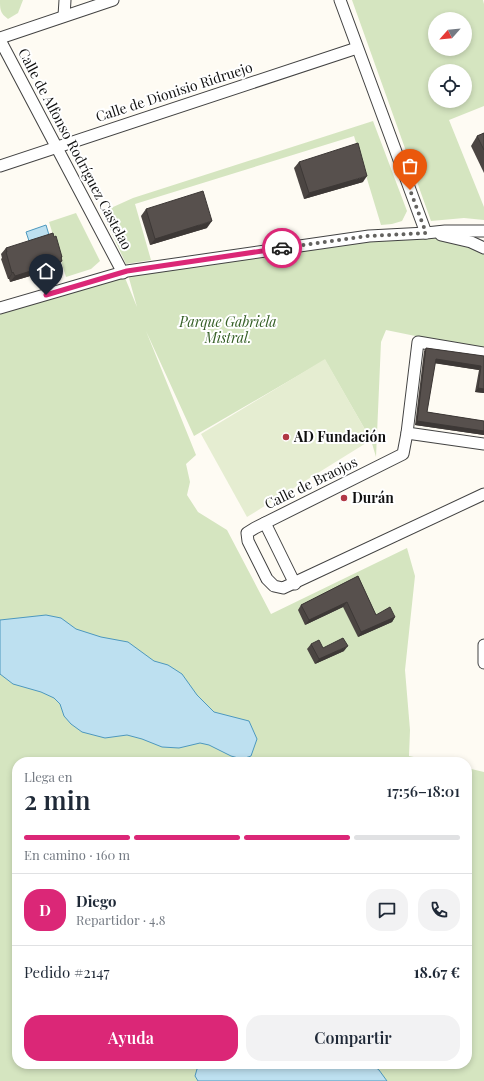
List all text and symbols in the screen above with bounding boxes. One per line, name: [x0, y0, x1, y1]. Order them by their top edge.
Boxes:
north arrow: [428, 12, 472, 56]
map controls: [428, 12, 472, 108]
street label: Calle de Alfonso Rodríguez Castelao: [14, 45, 137, 253]
street label: Calle de Dionisio Ridruejo: [93, 57, 255, 126]
button: locate: [428, 64, 472, 108]
pin: [393, 149, 427, 190]
icon: bag: [399, 155, 421, 177]
courier: [262, 228, 302, 268]
icon: car: [271, 237, 293, 259]
pin: [29, 254, 63, 295]
icon: home: [35, 260, 57, 282]
park label: Parque Gabriela Mistral.: [178, 312, 277, 347]
place label: AD Fundación: [293, 427, 386, 446]
marker: AD Fundación: [281, 432, 291, 442]
street label: Calle de Braojos: [261, 452, 360, 513]
place label: Durán: [352, 488, 394, 507]
marker: Durán: [339, 493, 349, 503]
text: Llega en: [24, 768, 72, 785]
text: 17:56–18:01: [387, 781, 460, 801]
text: 2 min: [24, 782, 90, 817]
text: En camino · 160 m: [24, 846, 130, 863]
button: chat: [366, 889, 408, 931]
button: phone: [418, 889, 460, 931]
text: Diego: [76, 891, 116, 911]
text: D: [39, 900, 51, 920]
text: Repartidor · 4.8: [76, 911, 166, 928]
text: Pedido #2147: [24, 962, 110, 982]
text: 18.67 €: [414, 962, 460, 982]
button: Ayuda: [24, 1015, 238, 1061]
button: Compartir: [246, 1015, 460, 1061]

